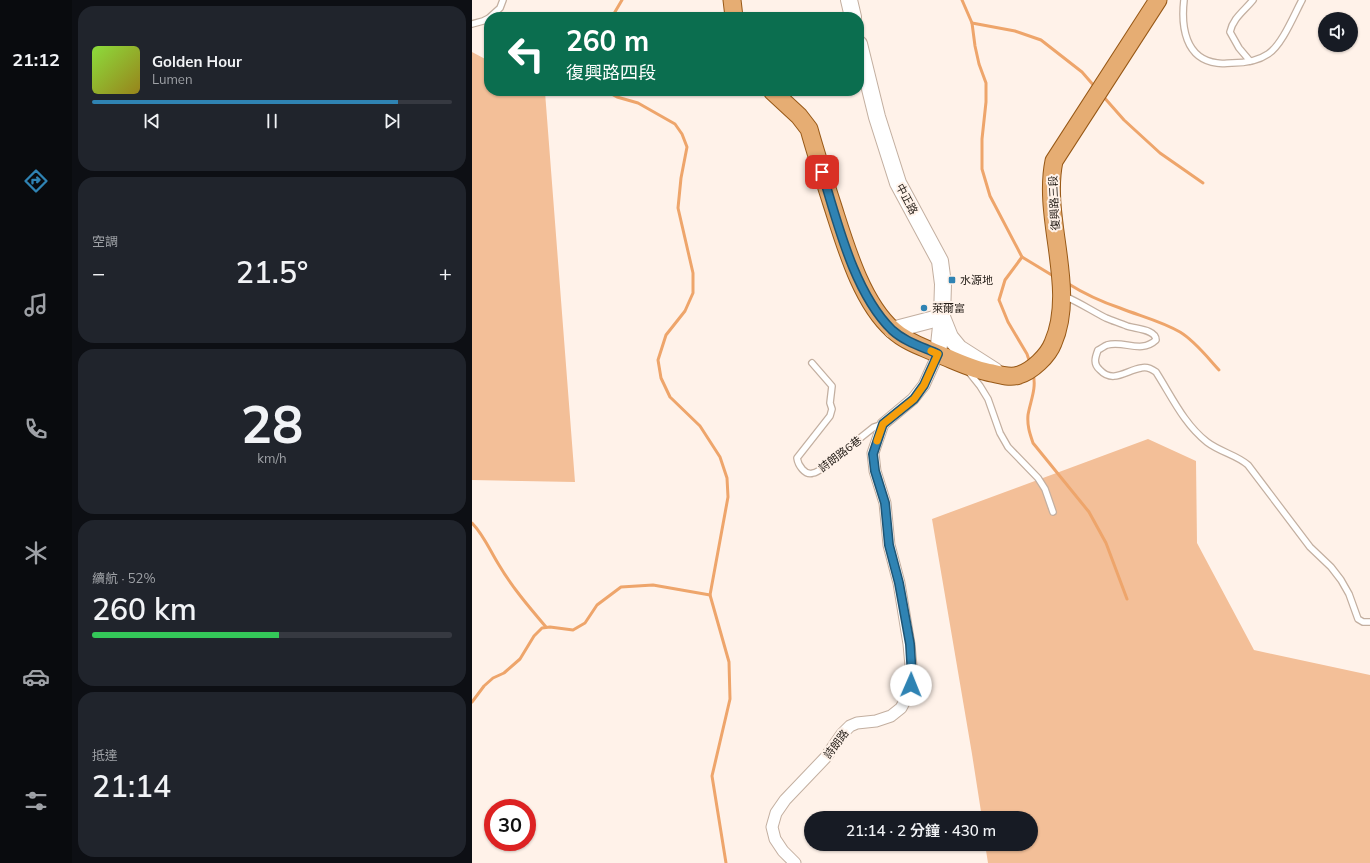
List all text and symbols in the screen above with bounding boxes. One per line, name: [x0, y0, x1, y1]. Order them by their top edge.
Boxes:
map controls: [1318, 12, 1358, 52]
button: sound: [1318, 12, 1358, 52]
text: 260 m: [566, 23, 649, 58]
icon: left: [500, 28, 552, 80]
text: 21:12: [12, 48, 60, 71]
text: Golden Hour: [152, 52, 242, 71]
text: 復興路四段: [566, 61, 656, 84]
text: Lumen: [152, 71, 193, 87]
icon: previous: [141, 110, 163, 132]
icon: pause: [261, 110, 283, 132]
icon: next: [381, 110, 403, 132]
pin: [805, 155, 839, 189]
icon: arrive: [811, 161, 833, 183]
icon: directions: [22, 167, 50, 195]
street label: 復興路三段: [1046, 175, 1062, 231]
street label: 中正路: [893, 181, 921, 217]
text: 空調: [92, 233, 118, 249]
text: 21.5°: [236, 253, 308, 291]
text: −: [92, 259, 105, 287]
text: +: [439, 259, 452, 287]
place label: 水源地: [960, 273, 993, 287]
marker: 水源地: [947, 275, 957, 285]
icon: music: [22, 291, 50, 319]
place label: 萊爾富: [932, 301, 965, 315]
marker: 萊爾富: [919, 303, 929, 313]
text: 28: [241, 391, 303, 456]
icon: phone: [22, 415, 50, 443]
street label: 詩朗路6巷: [816, 433, 864, 475]
text: km/h: [257, 450, 287, 466]
icon: climate: [22, 539, 50, 567]
text: 續航 · 52%: [92, 570, 156, 586]
text: 260 km: [92, 590, 197, 628]
icon: car: [22, 663, 50, 691]
position arrow: [890, 664, 932, 706]
street label: 詩朗路: [820, 727, 852, 761]
text: 抵達: [92, 747, 118, 763]
text: 21:14: [92, 767, 171, 805]
icon: filters: [22, 787, 50, 815]
speed limit sign: 30: [484, 799, 536, 851]
text: 21:14 · 2 分鐘 · 430 m: [846, 821, 996, 840]

